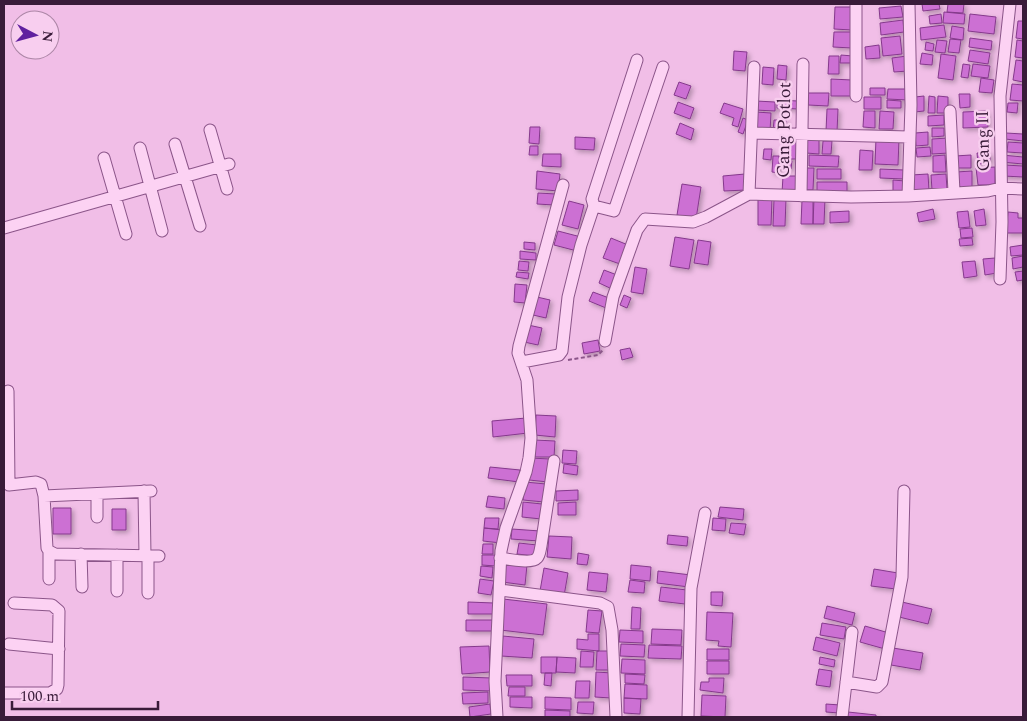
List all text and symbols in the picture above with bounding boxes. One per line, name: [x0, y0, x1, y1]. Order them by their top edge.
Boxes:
north arrow: [10, 10, 60, 60]
text: N: [36, 30, 58, 43]
street label: Gang Potlot: [770, 82, 798, 178]
street label: Gang II: [969, 110, 997, 172]
scale bar: [12, 678, 159, 710]
text: 100 m: [20, 685, 59, 708]

